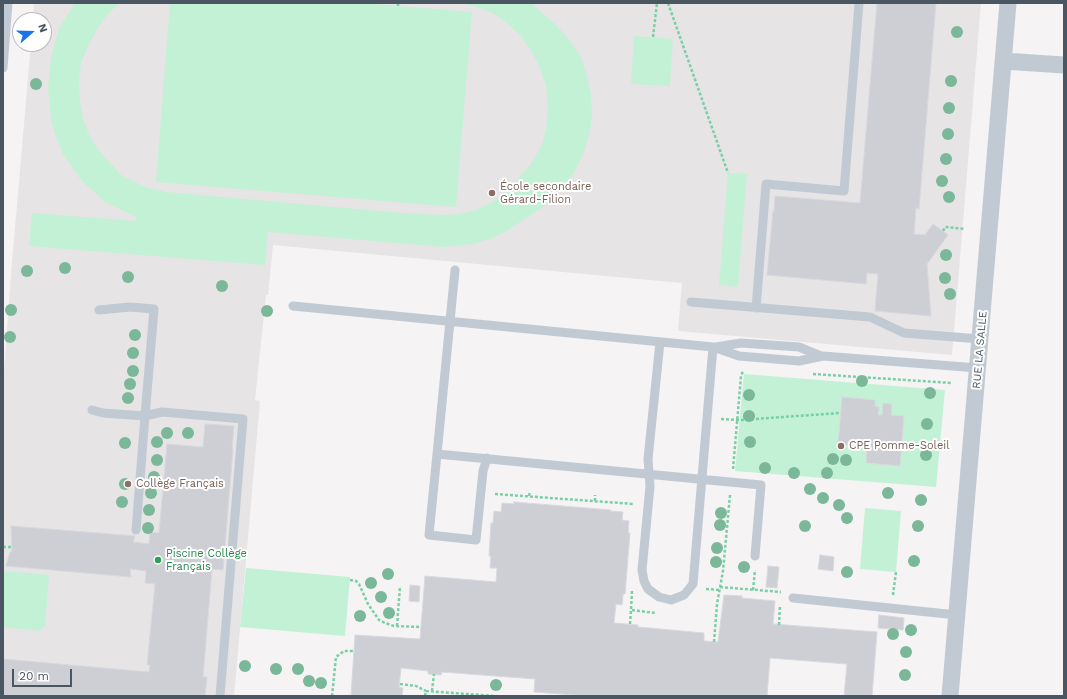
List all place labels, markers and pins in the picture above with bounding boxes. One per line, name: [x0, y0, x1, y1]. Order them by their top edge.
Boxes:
place label: École secondaire Gérard-Filion: [500, 180, 591, 206]
marker: École secondaire Gérard-Filion: [487, 188, 497, 198]
place label: CPE Pomme-Soleil: [849, 439, 950, 453]
marker: CPE Pomme-Soleil: [836, 441, 846, 451]
place label: Collège Français: [136, 477, 224, 491]
marker: Collège Français: [123, 479, 133, 489]
place label: Piscine Collège Français: [166, 547, 247, 573]
marker: Piscine Collège Français: [153, 555, 163, 565]

